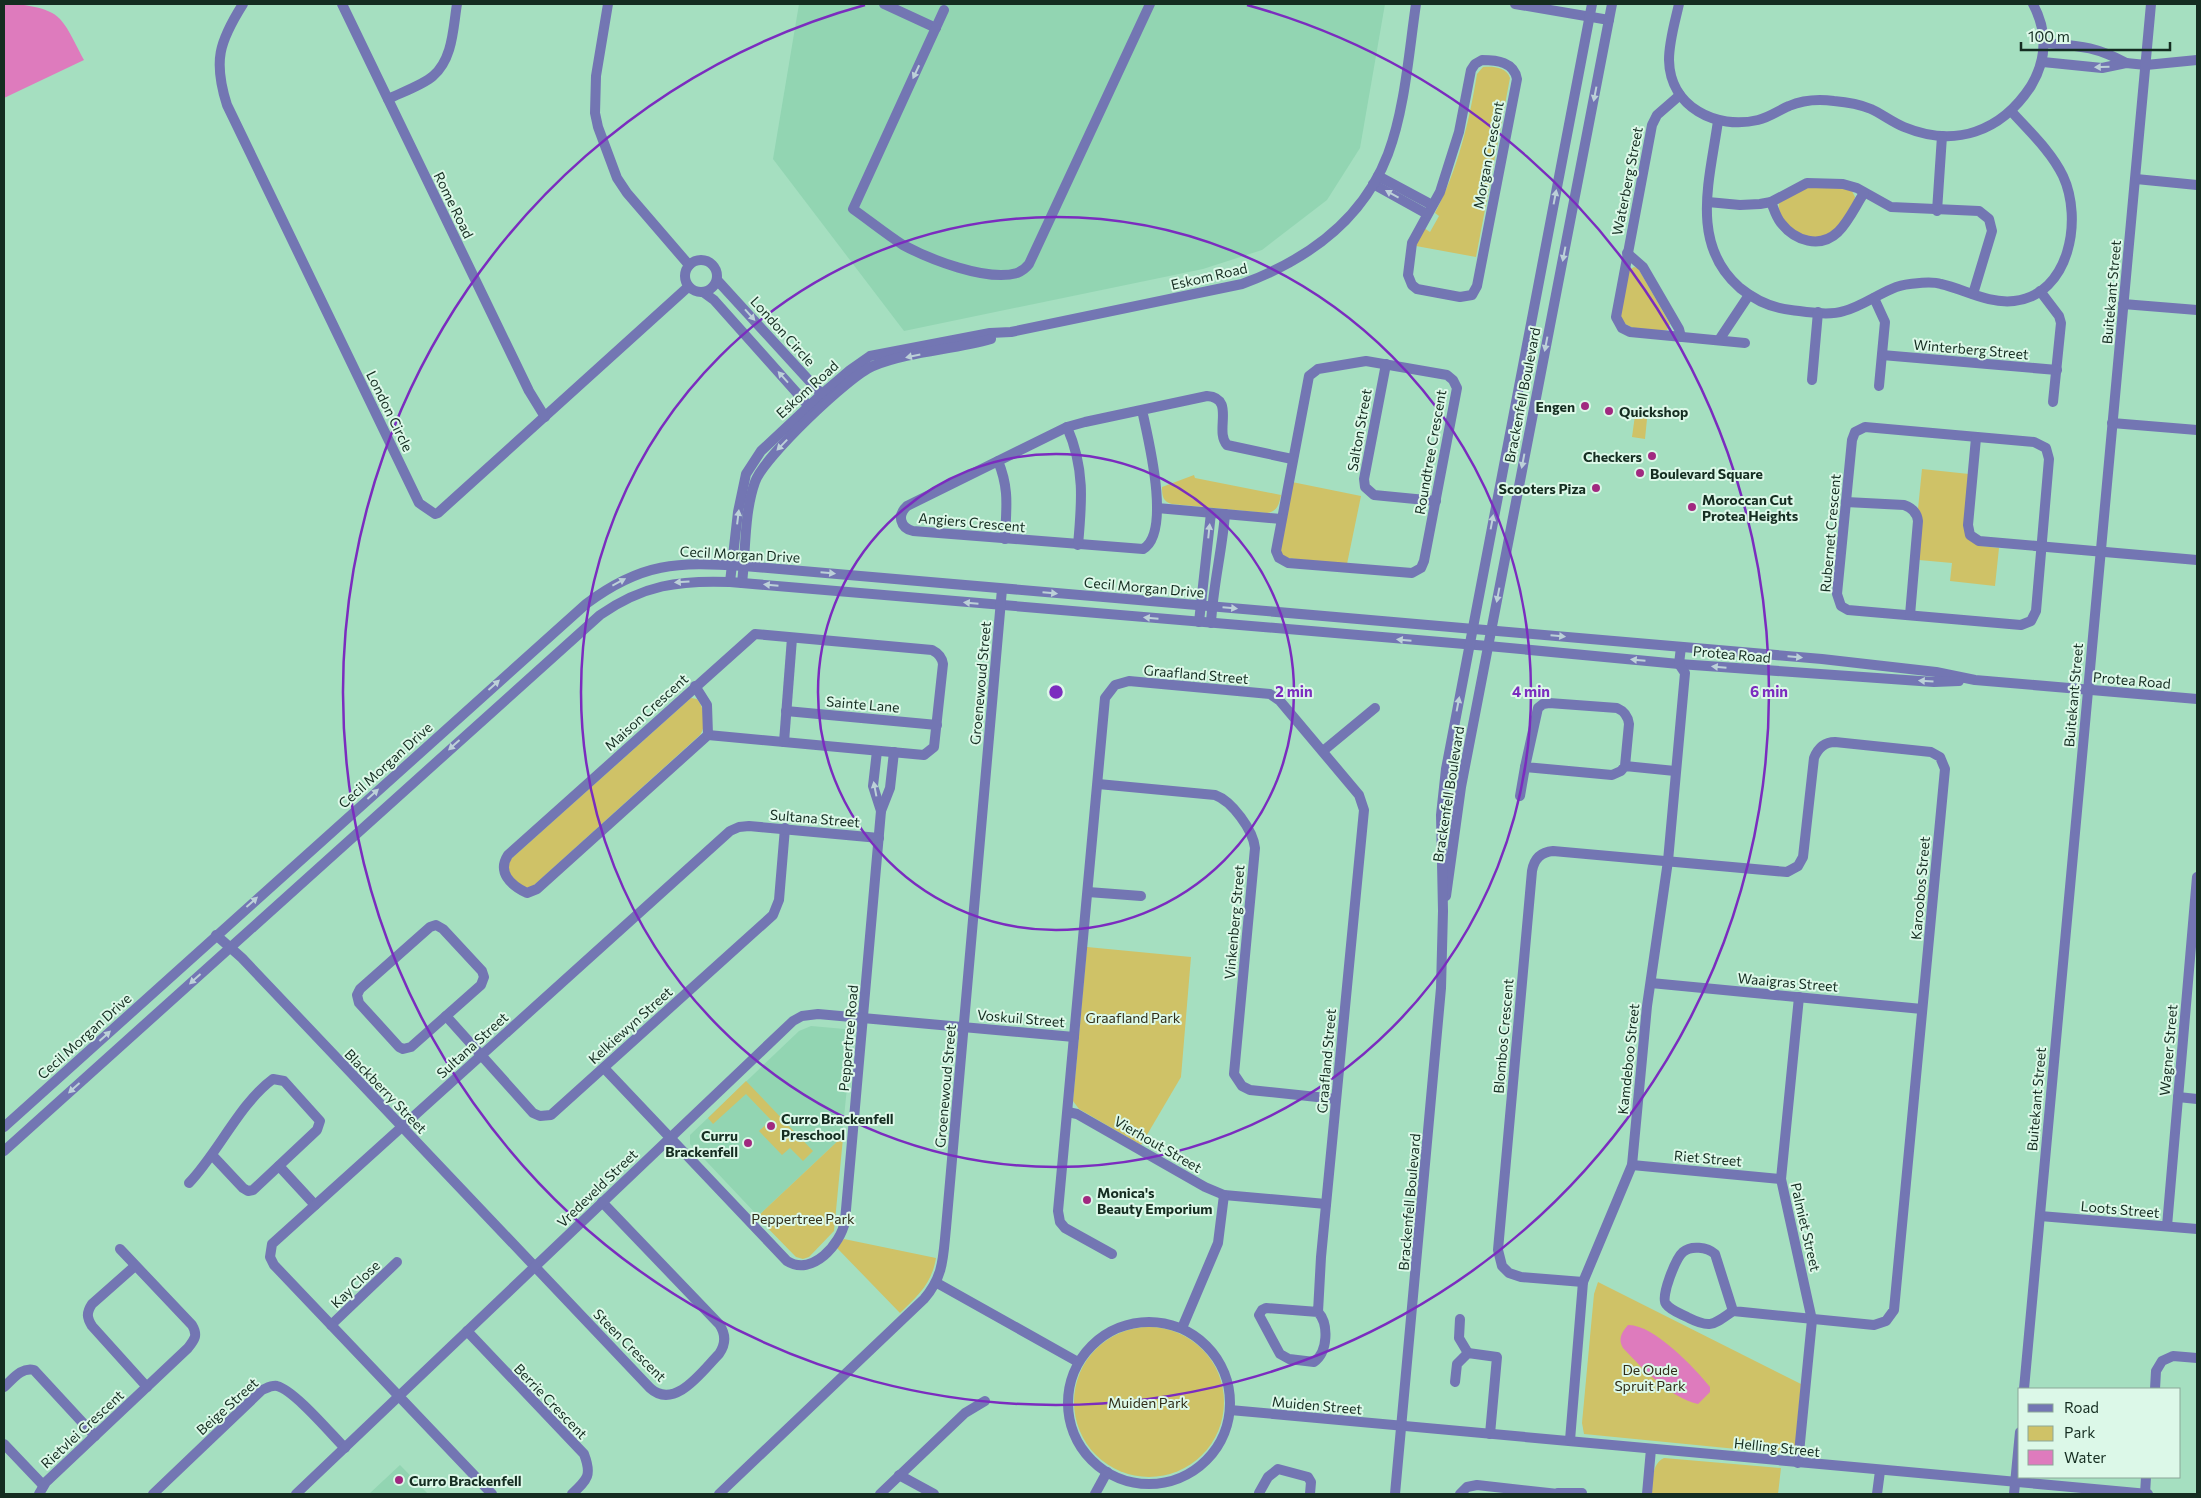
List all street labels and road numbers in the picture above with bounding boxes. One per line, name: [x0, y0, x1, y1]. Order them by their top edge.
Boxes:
street label: Morgan Crescent: [1469, 99, 1507, 210]
street label: Waterberg Street: [1608, 125, 1646, 237]
street label: Rome Road: [431, 169, 477, 241]
street label: Buitekant Street: [2098, 239, 2124, 345]
street label: Eskom Road: [1169, 259, 1249, 293]
street label: London Circle: [747, 293, 819, 369]
street label: Brackenfell Boulevard: [1501, 326, 1543, 464]
street label: Winterberg Street: [1913, 335, 2030, 363]
street label: Eskom Road: [772, 357, 842, 421]
street label: London Circle: [363, 368, 417, 454]
street label: Salton Street: [1343, 387, 1375, 473]
street label: Roundtree Crescent: [1411, 388, 1449, 516]
street label: Rubernet Crescent: [1816, 473, 1844, 593]
street label: Angiers Crescent: [918, 509, 1027, 535]
street label: Cecil Morgan Drive: [679, 542, 801, 566]
street label: Cecil Morgan Drive: [1083, 573, 1205, 601]
street label: Groenewoud Street: [966, 620, 994, 746]
street label: Protea Road: [1692, 642, 1772, 666]
street label: Buitekant Street: [2060, 642, 2086, 748]
street label: Graafland Street: [1143, 661, 1249, 687]
street label: Protea Road: [2092, 668, 2172, 692]
street label: Maison Crescent: [601, 670, 691, 754]
street label: Sainte Lane: [826, 692, 900, 716]
street label: Cecil Morgan Drive: [335, 718, 435, 812]
street label: Brackenfell Boulevard: [1429, 725, 1467, 863]
street label: Sultana Street: [769, 806, 861, 830]
street label: Karoobos Street: [1907, 835, 1933, 941]
street label: Vinkenberg Street: [1221, 864, 1248, 980]
street label: Waaigras Street: [1737, 969, 1839, 995]
street label: Blombos Crescent: [1489, 977, 1517, 1094]
street label: Kelkiewyn Street: [585, 983, 676, 1067]
street label: Peppertree Road: [835, 984, 861, 1092]
street label: Cecil Morgan Drive: [34, 989, 134, 1083]
street label: Kamdeboo Street: [1614, 1002, 1642, 1115]
street label: Wagner Street: [2156, 1003, 2180, 1096]
street label: Voskuil Street: [976, 1006, 1066, 1030]
street label: Sultana Street: [433, 1008, 511, 1082]
street label: Graafland Street: [1313, 1008, 1339, 1114]
street label: Groenewoud Street: [931, 1023, 959, 1149]
street label: Blackberry Street: [341, 1045, 431, 1137]
street label: Buitekant Street: [2023, 1046, 2049, 1152]
street label: Vierhout Street: [1111, 1112, 1205, 1176]
street label: Brackenfell Boulevard: [1395, 1133, 1423, 1271]
street label: Vredeveld Street: [553, 1145, 641, 1231]
street label: Riet Street: [1673, 1147, 1743, 1169]
street label: Palmiet Street: [1788, 1181, 1825, 1273]
street label: Loots Street: [2080, 1197, 2160, 1221]
street label: Kay Close: [327, 1256, 383, 1312]
street label: Steen Crescent: [590, 1305, 670, 1385]
street label: Berrie Crescent: [511, 1360, 591, 1442]
street label: Beige Street: [193, 1374, 262, 1438]
street label: Rietvlei Crescent: [37, 1386, 127, 1472]
street label: Muiden Street: [1271, 1393, 1363, 1417]
street label: Helling Street: [1733, 1434, 1821, 1460]

